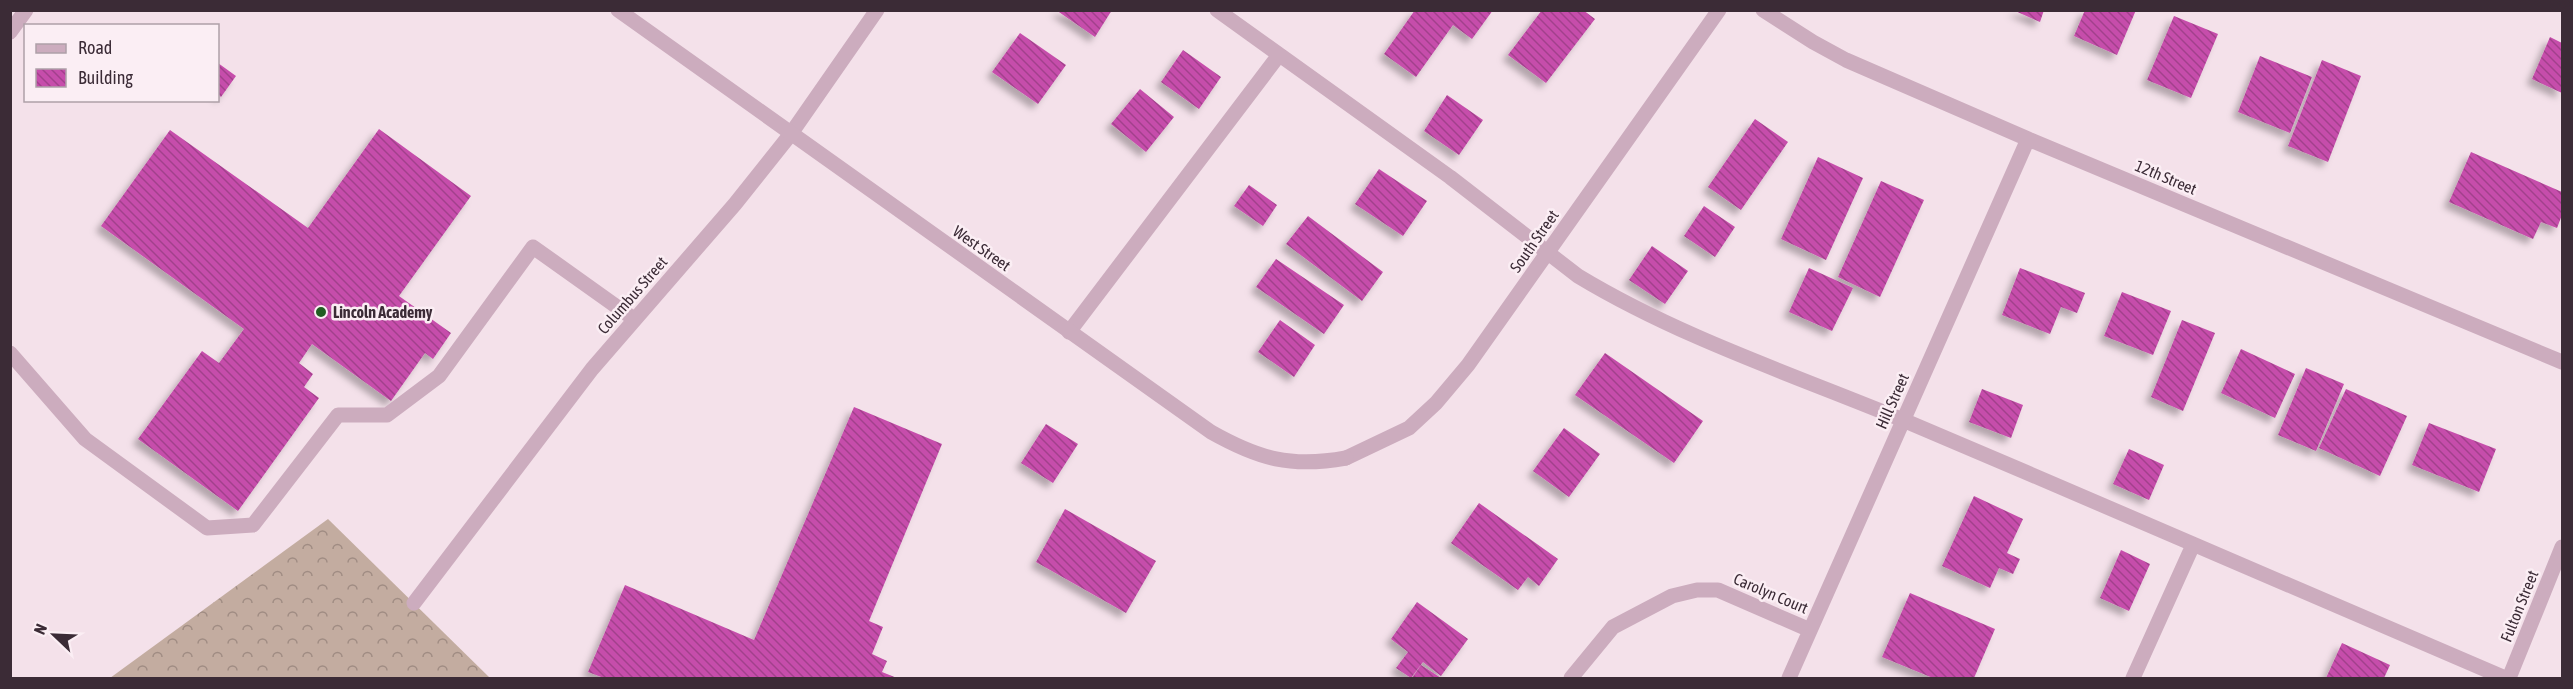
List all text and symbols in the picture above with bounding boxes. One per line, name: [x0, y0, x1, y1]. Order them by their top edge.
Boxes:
legend: [24, 24, 219, 102]
text: Road: [78, 37, 112, 58]
text: Building: [78, 67, 133, 88]
street label: 12th Street: [2133, 156, 2200, 198]
street label: South Street: [1506, 206, 1562, 276]
street label: West Street: [950, 222, 1014, 275]
street label: Columbus Street: [594, 252, 671, 337]
place label: Lincoln Academy: [333, 303, 433, 321]
marker: Lincoln Academy: [314, 305, 328, 319]
street label: Hill Street: [1872, 370, 1912, 432]
street label: Fulton Street: [2497, 567, 2542, 644]
street label: Carolyn Court: [1731, 569, 1811, 618]
north arrow: [24, 605, 84, 665]
text: N: [30, 621, 50, 637]

